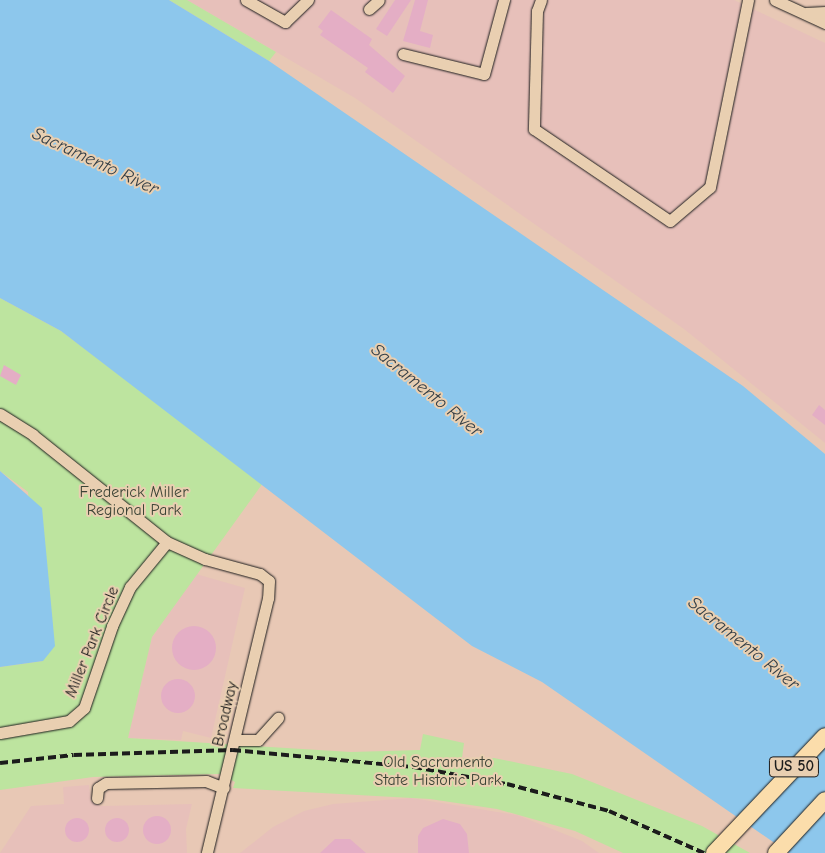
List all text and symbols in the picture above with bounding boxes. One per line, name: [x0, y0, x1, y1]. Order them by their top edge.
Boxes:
water label: Sacramento River: [28, 123, 162, 201]
water label: Sacramento River: [366, 340, 486, 442]
park label: Frederick Miller Regional Park: [80, 482, 188, 520]
street label: Miller Park Circle: [61, 584, 123, 700]
water label: Sacramento River: [683, 593, 803, 695]
street label: Broadway: [208, 680, 242, 748]
park label: Old Sacramento State Historic Park: [375, 752, 501, 790]
road number: US 50: [768, 754, 820, 780]

